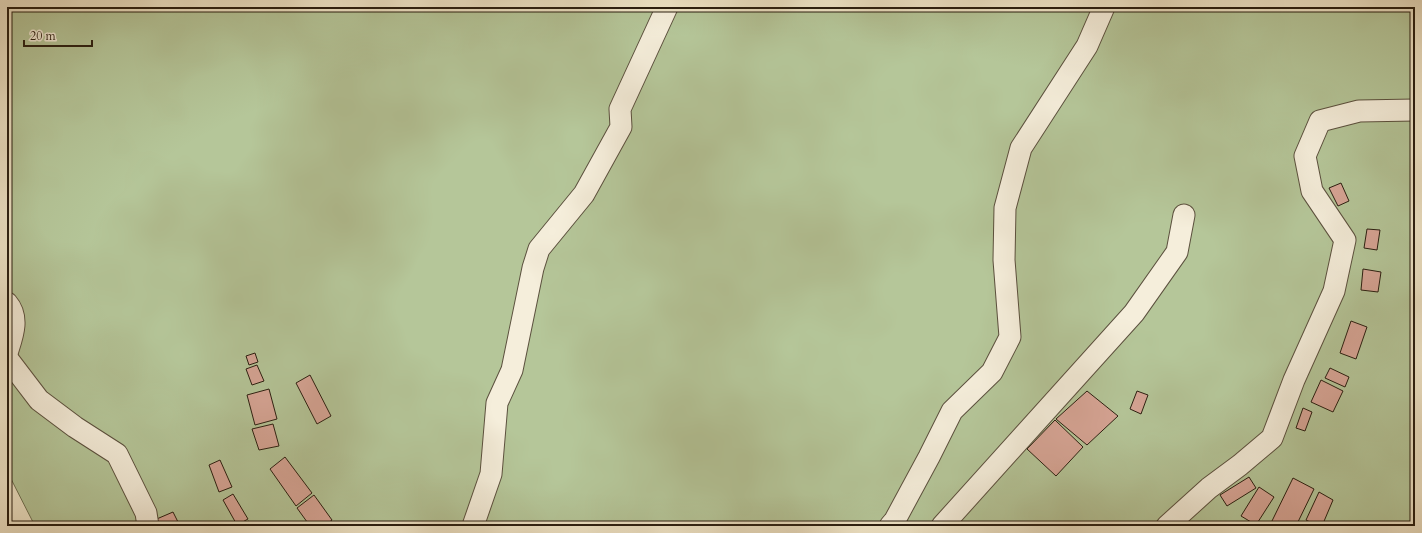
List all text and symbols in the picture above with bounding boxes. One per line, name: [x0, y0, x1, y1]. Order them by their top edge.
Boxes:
scale bar: [24, 22, 92, 48]
text: 20 m: [30, 28, 57, 44]

